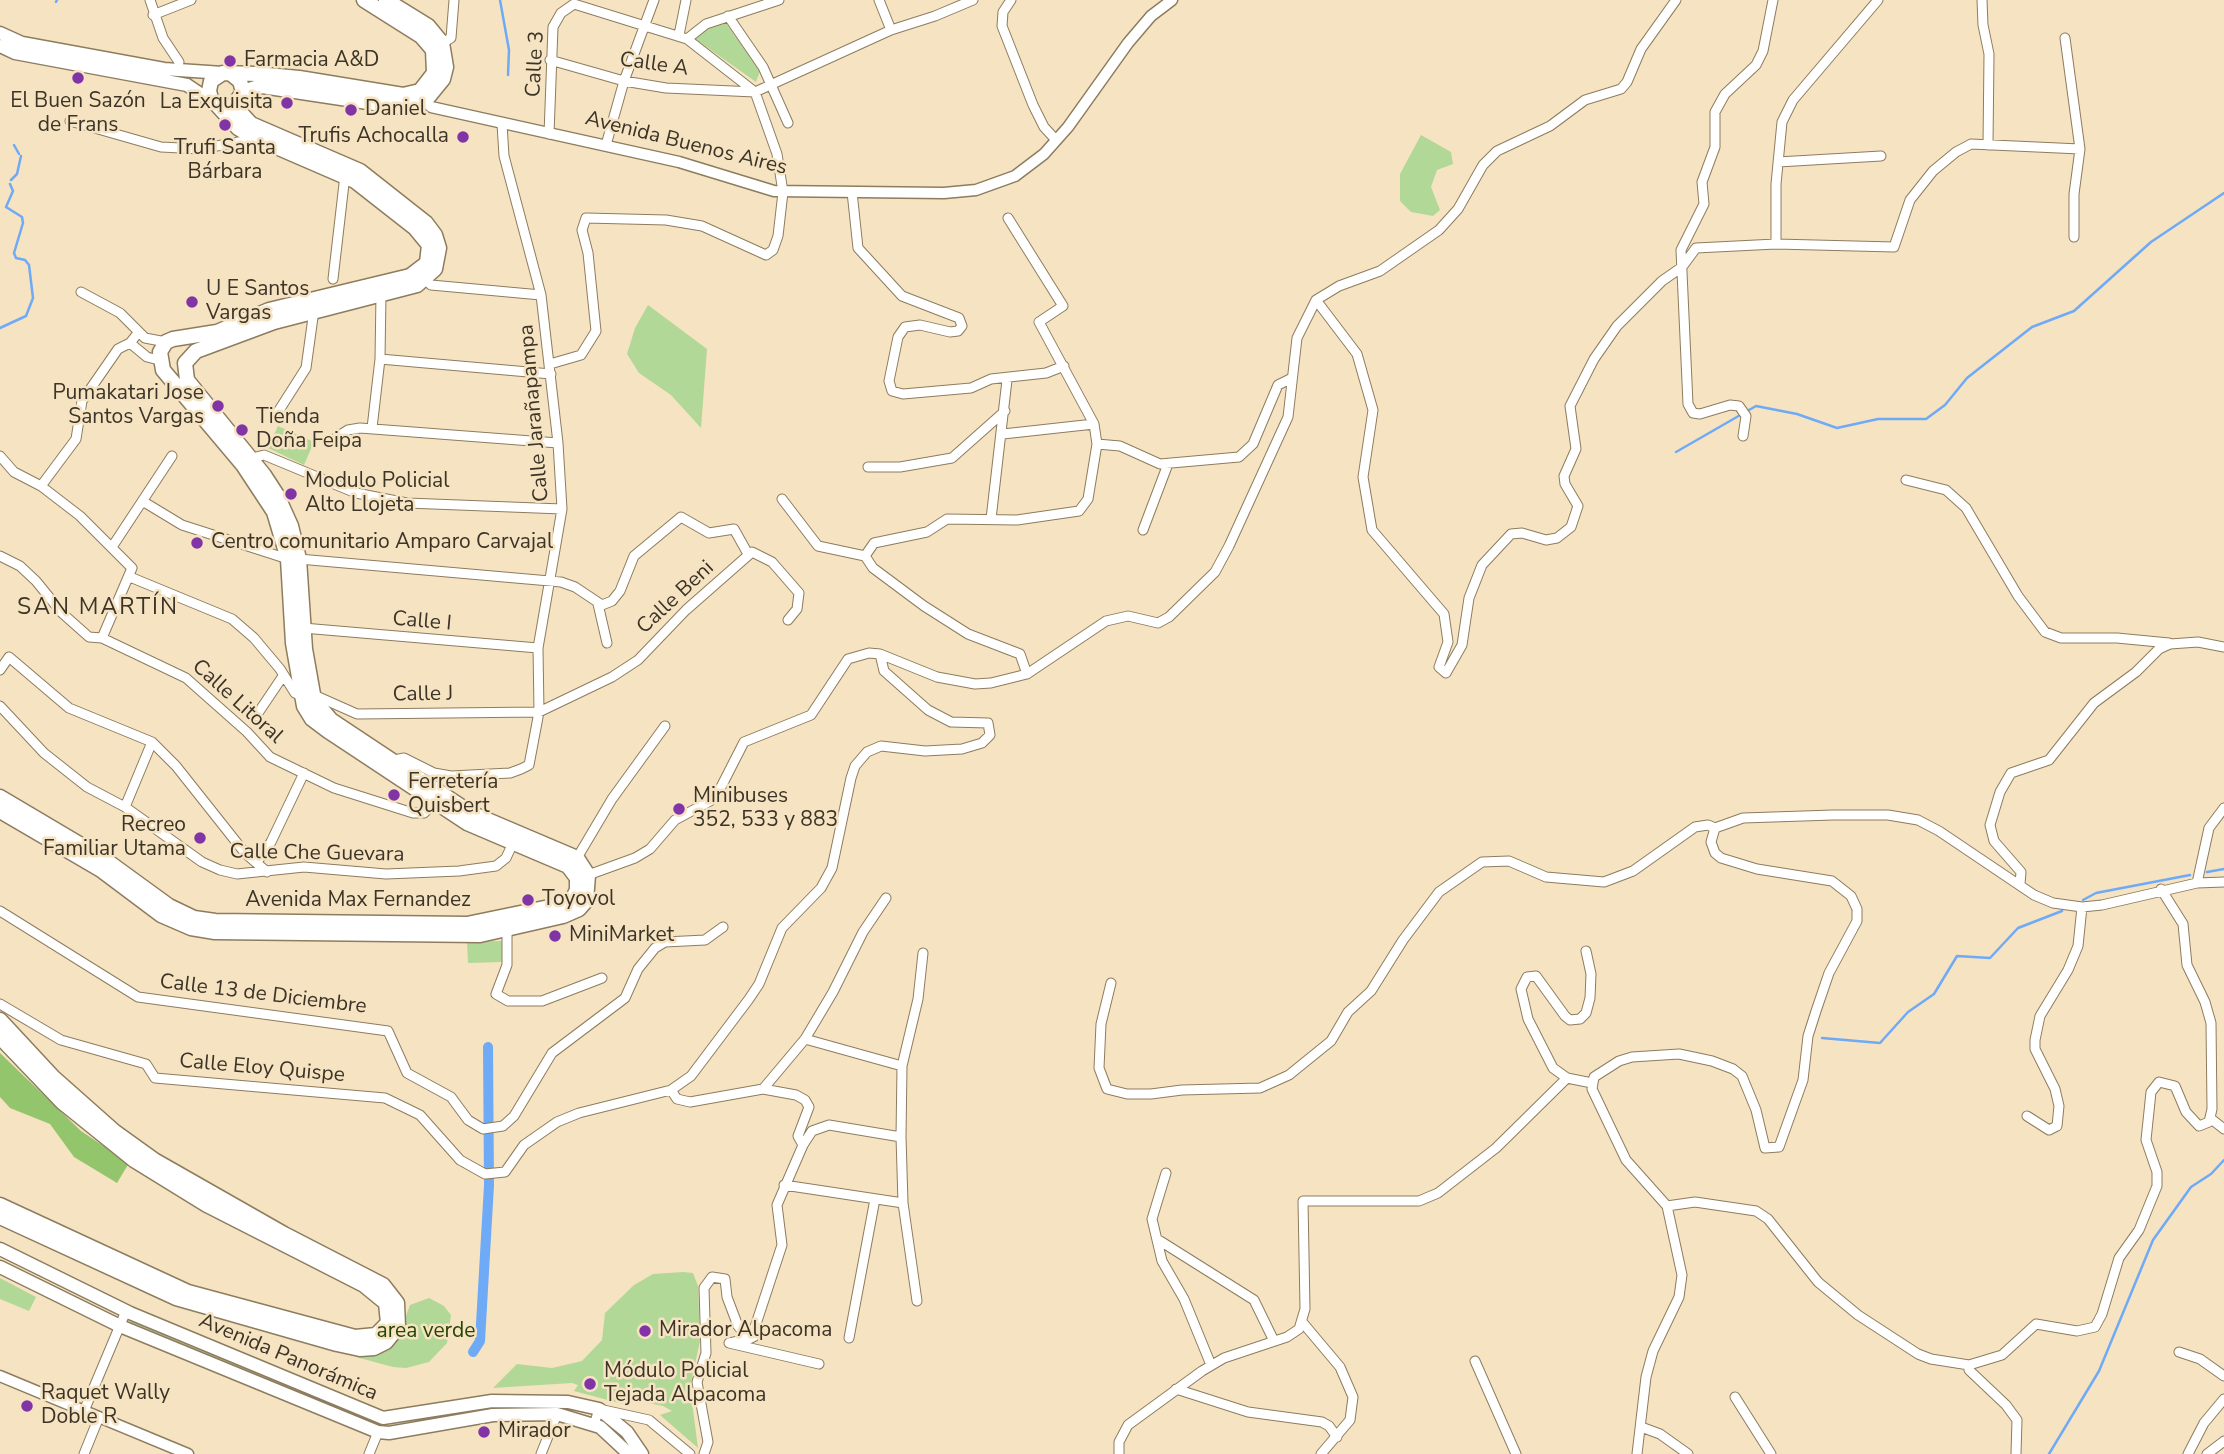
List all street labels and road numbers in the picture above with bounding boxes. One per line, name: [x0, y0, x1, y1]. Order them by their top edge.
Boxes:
street label: Calle 3: [522, 30, 550, 98]
street label: Calle A: [618, 48, 690, 82]
street label: Avenida Buenos Aires: [582, 107, 790, 181]
street label: Calle Jarañapampa: [515, 323, 555, 503]
street label: Calle Beni: [632, 556, 720, 640]
street label: Calle I: [391, 607, 453, 637]
street label: Calle Litoral: [186, 655, 288, 749]
street label: Calle J: [392, 682, 454, 708]
street label: Calle Che Guevara: [229, 840, 405, 868]
street label: Avenida Max Fernandez: [245, 888, 471, 914]
street label: Calle 13 de Diciembre: [158, 970, 368, 1020]
street label: Calle Eloy Quispe: [178, 1049, 346, 1089]
street label: Avenida Panorámica: [195, 1309, 381, 1407]

